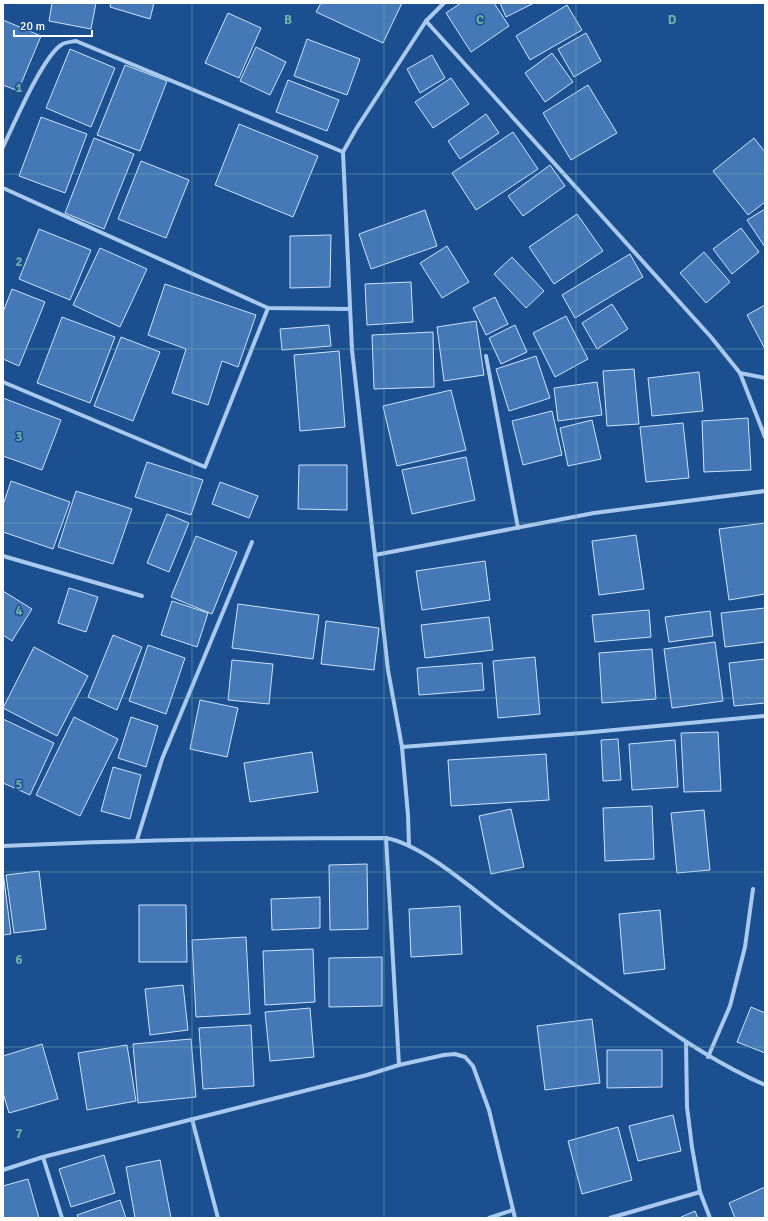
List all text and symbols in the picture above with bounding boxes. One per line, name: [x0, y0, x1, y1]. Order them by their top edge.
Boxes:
scale bar: [14, 12, 92, 38]
text: B: [284, 12, 292, 28]
text: C: [476, 12, 484, 28]
text: D: [668, 12, 677, 28]
text: 20 m: [20, 19, 45, 34]
text: 1: [15, 80, 23, 96]
text: 2: [15, 254, 23, 270]
text: 3: [15, 429, 23, 445]
text: 4: [15, 603, 23, 619]
text: 5: [15, 777, 23, 793]
text: 6: [15, 952, 23, 968]
text: 7: [15, 1126, 23, 1142]

